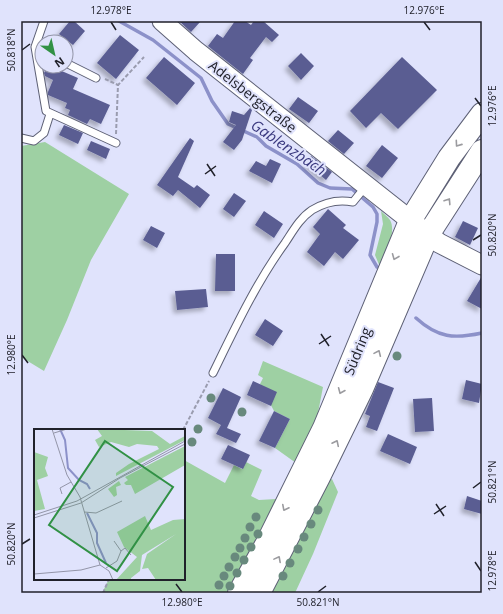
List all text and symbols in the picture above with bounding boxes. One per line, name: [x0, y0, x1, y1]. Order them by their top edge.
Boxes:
text: 12.978°E: [90, 3, 132, 17]
text: 12.976°E: [403, 3, 445, 17]
text: 50.818°N: [4, 28, 18, 72]
north arrow: [34, 34, 74, 74]
text: N: [52, 54, 68, 71]
street label: Adelsbergstraße: [205, 56, 301, 136]
text: 12.976°E: [485, 85, 499, 127]
water label: Gablenzbach: [248, 115, 330, 179]
one-way arrow: [456, 140, 463, 147]
one-way arrow: [443, 199, 450, 206]
text: 50.820°N: [485, 213, 499, 257]
one-way arrow: [391, 253, 399, 260]
street label: Südring: [339, 324, 375, 378]
text: 12.980°E: [4, 334, 18, 376]
one-way arrow: [373, 349, 381, 357]
one-way arrow: [338, 386, 346, 394]
inset map: [34, 429, 185, 580]
one-way arrow: [331, 439, 339, 447]
text: 50.821°N: [485, 460, 499, 504]
one-way arrow: [282, 503, 290, 511]
text: 50.820°N: [4, 522, 18, 566]
text: 12.978°E: [485, 550, 499, 592]
one-way arrow: [273, 556, 281, 563]
text: 12.980°E: [161, 595, 203, 609]
text: 50.821°N: [296, 595, 340, 609]

